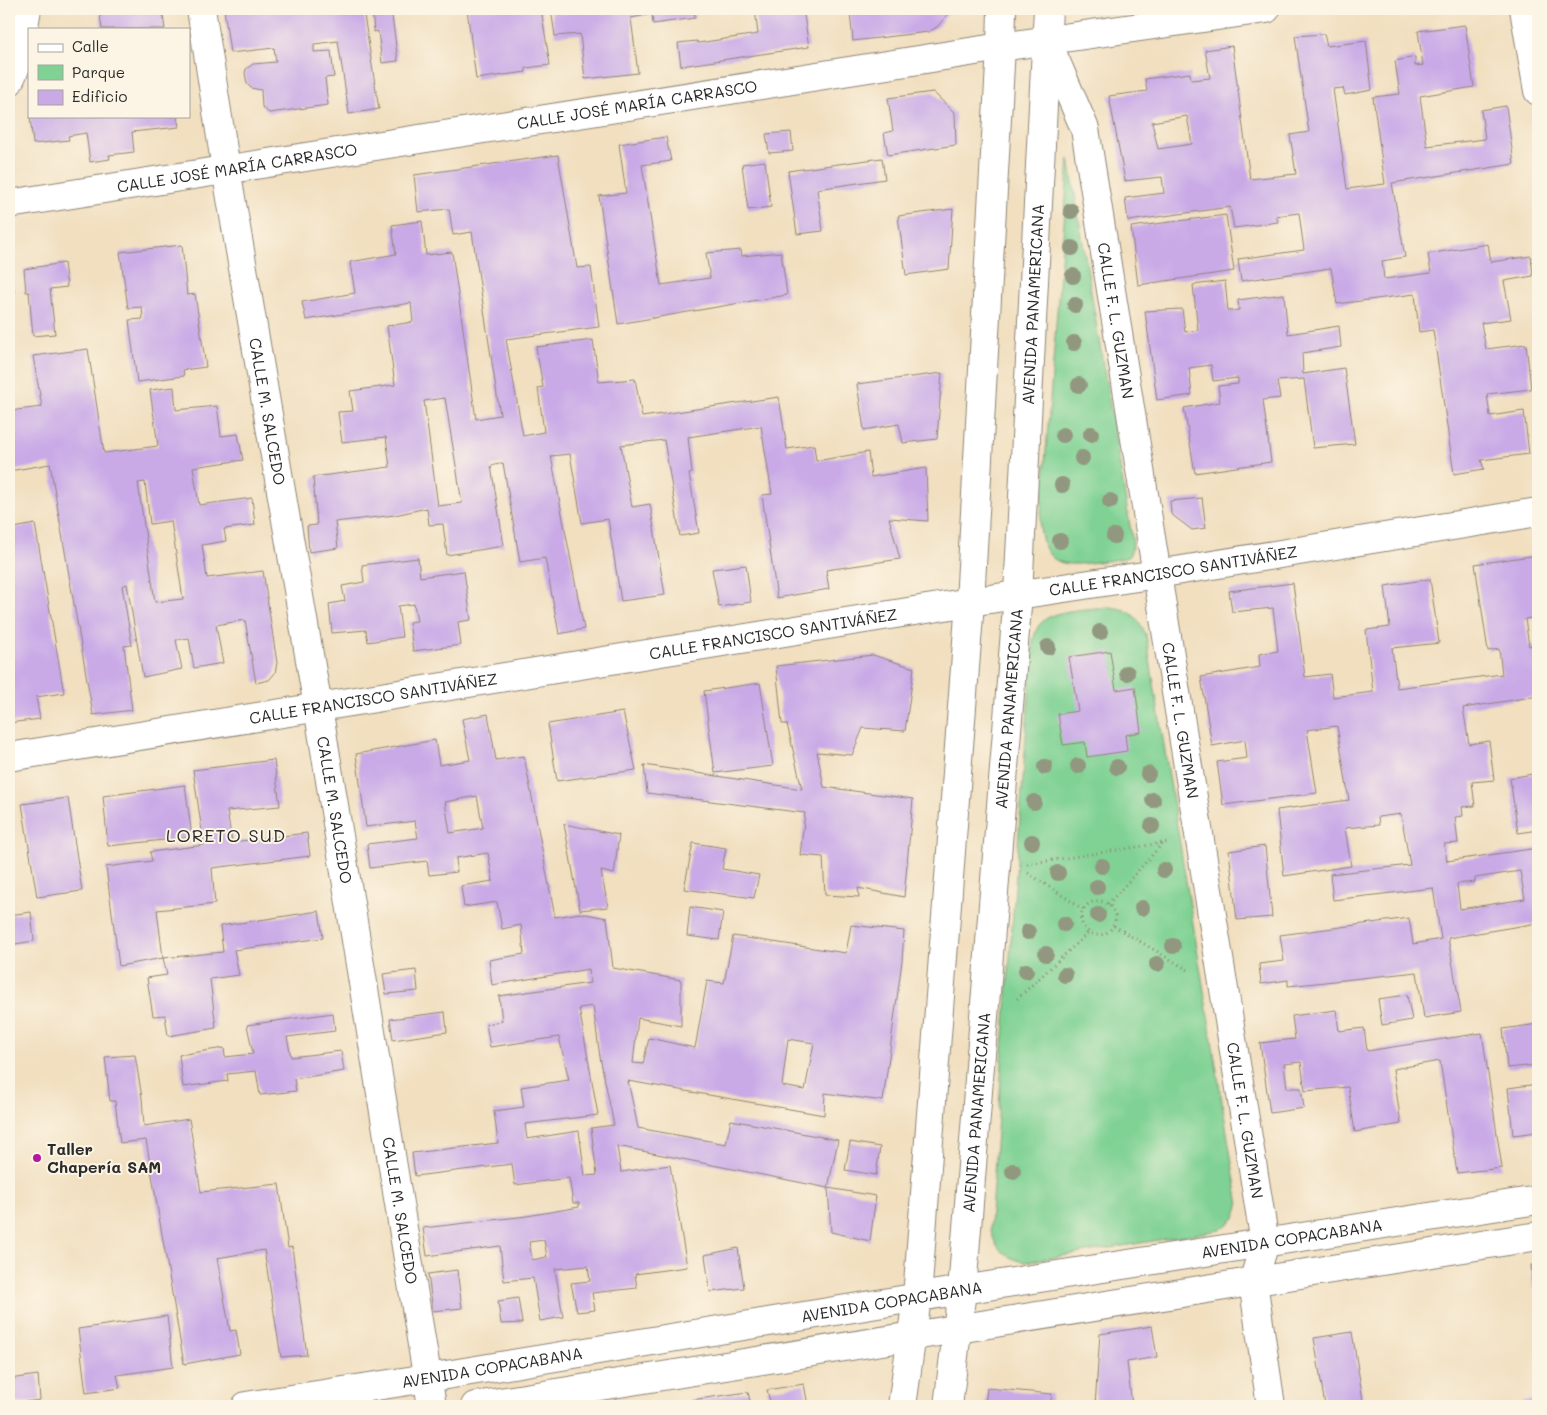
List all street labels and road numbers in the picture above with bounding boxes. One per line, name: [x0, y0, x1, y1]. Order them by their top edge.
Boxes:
street label: CALLE JOSÉ MARÍA CARRASCO: [515, 75, 759, 133]
street label: CALLE JOSÉ MARÍA CARRASCO: [115, 138, 359, 197]
street label: AVENIDA PANAMERICANA: [1017, 203, 1048, 405]
street label: CALLE F. L. GUZMAN: [1093, 241, 1139, 400]
street label: CALLE M. SALCEDO: [245, 336, 291, 487]
street label: CALLE FRANCISCO SANTIVÁÑEZ: [1048, 540, 1299, 600]
street label: CALLE FRANCISCO SANTIVÁÑEZ: [647, 603, 899, 664]
street label: AVENIDA PANAMERICANA: [990, 608, 1027, 810]
street label: CALLE F. L. GUZMAN: [1158, 641, 1204, 800]
street label: CALLE FRANCISCO SANTIVÁÑEZ: [248, 667, 499, 728]
street label: CALLE M. SALCEDO: [313, 735, 358, 885]
street label: AVENIDA PANAMERICANA: [957, 1011, 994, 1214]
street label: CALLE F. L. GUZMAN: [1223, 1040, 1269, 1200]
street label: CALLE M. SALCEDO: [378, 1135, 423, 1286]
street label: AVENIDA COPACABANA: [1199, 1213, 1384, 1263]
street label: AVENIDA COPACABANA: [799, 1276, 984, 1326]
street label: AVENIDA COPACABANA: [400, 1342, 584, 1392]

